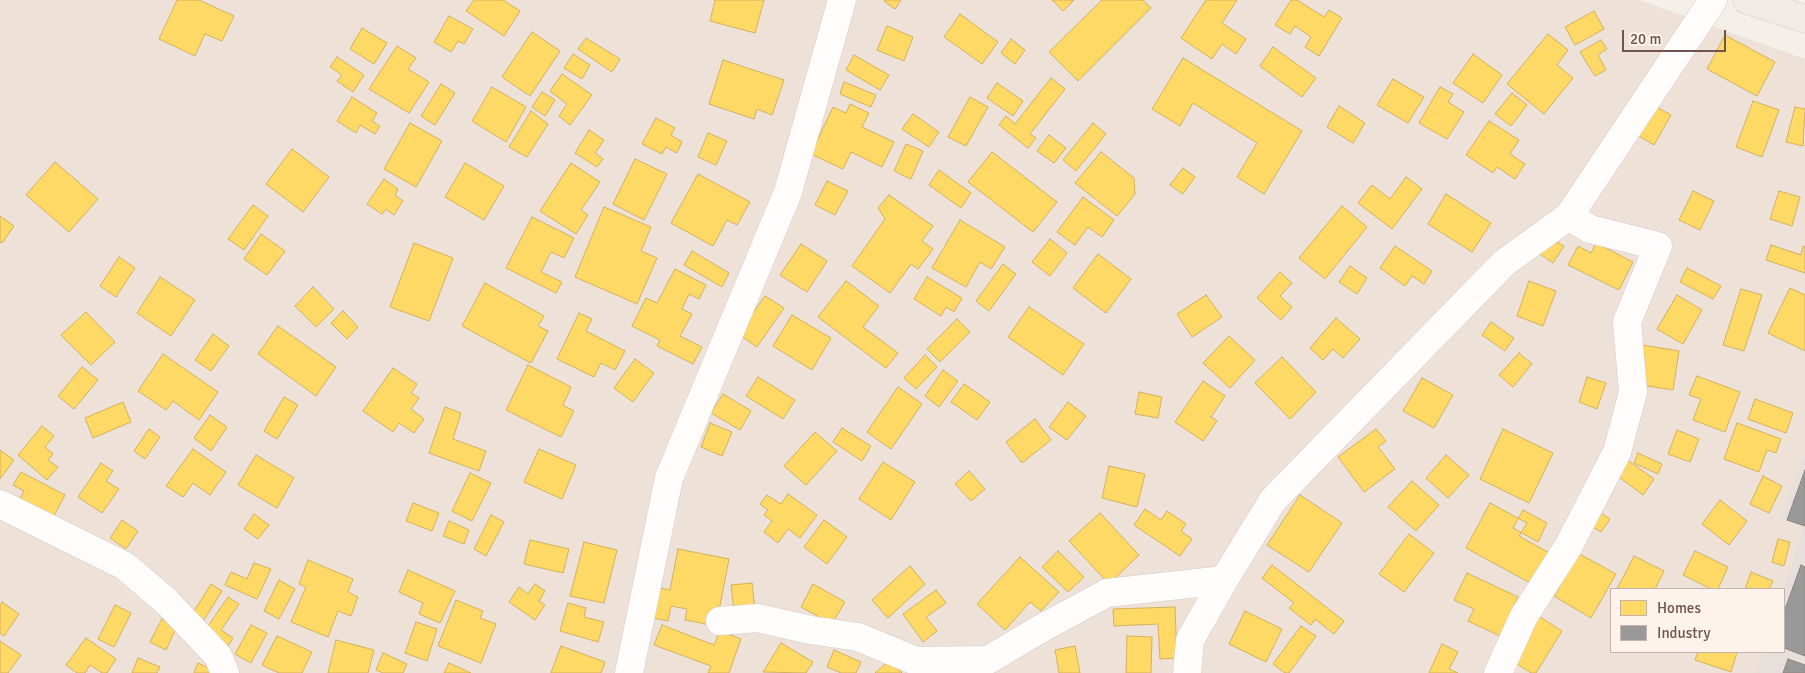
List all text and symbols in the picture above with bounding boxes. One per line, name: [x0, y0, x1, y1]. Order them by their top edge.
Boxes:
scale bar: [1625, 20, 1729, 52]
text: 20 m: [1630, 30, 1661, 48]
legend: [1610, 588, 1785, 653]
text: Homes: [1657, 599, 1701, 617]
text: Industry: [1657, 624, 1710, 642]

